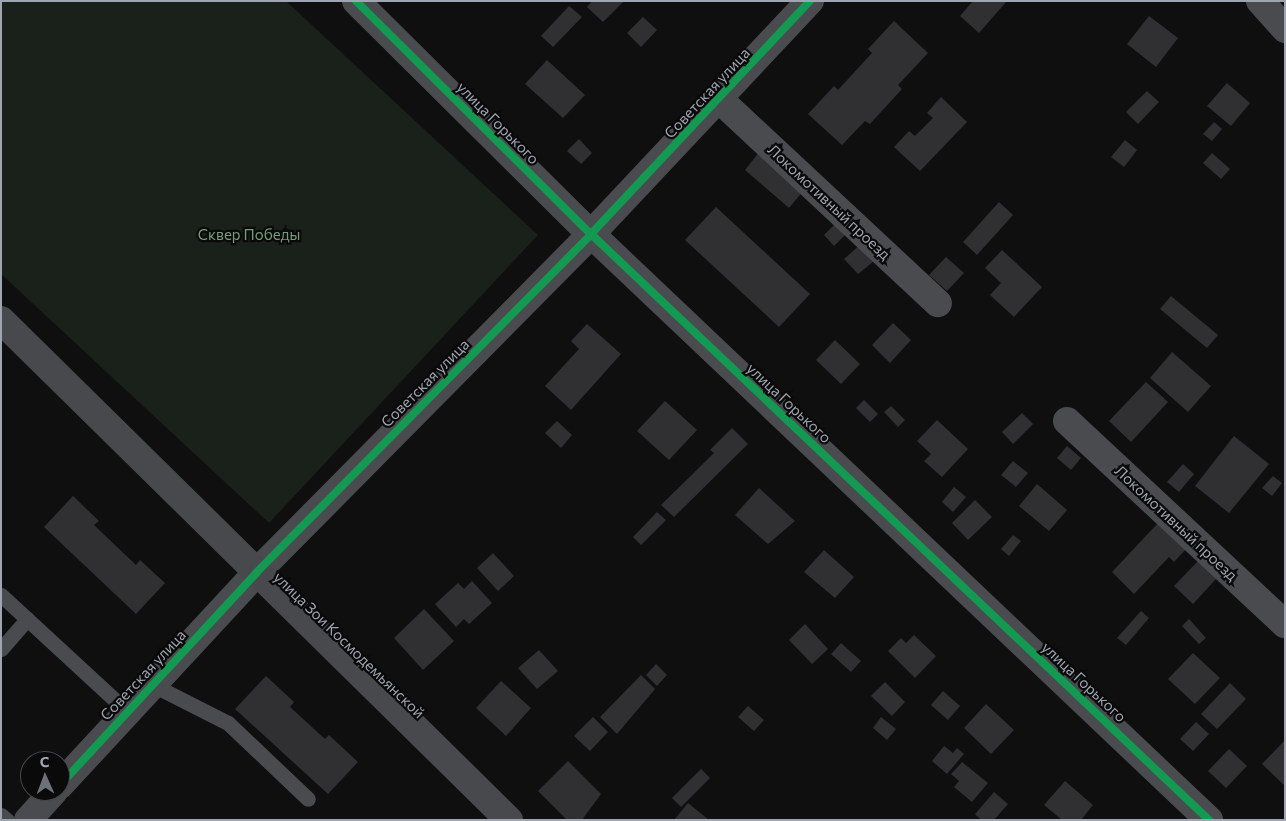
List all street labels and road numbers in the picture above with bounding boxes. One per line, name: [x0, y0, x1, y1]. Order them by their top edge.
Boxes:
street label: Советская улица: [661, 44, 753, 142]
street label: улица Горького: [453, 78, 543, 168]
street label: Локомотивный проезд: [764, 140, 894, 264]
street label: Советская улица: [377, 335, 473, 431]
street label: улица Горького: [743, 359, 835, 447]
street label: Локомотивный проезд: [1111, 461, 1241, 585]
street label: улица Зои Космодемьянской: [270, 568, 428, 722]
street label: Советская улица: [97, 626, 189, 724]
street label: улица Горького: [1038, 638, 1130, 726]

